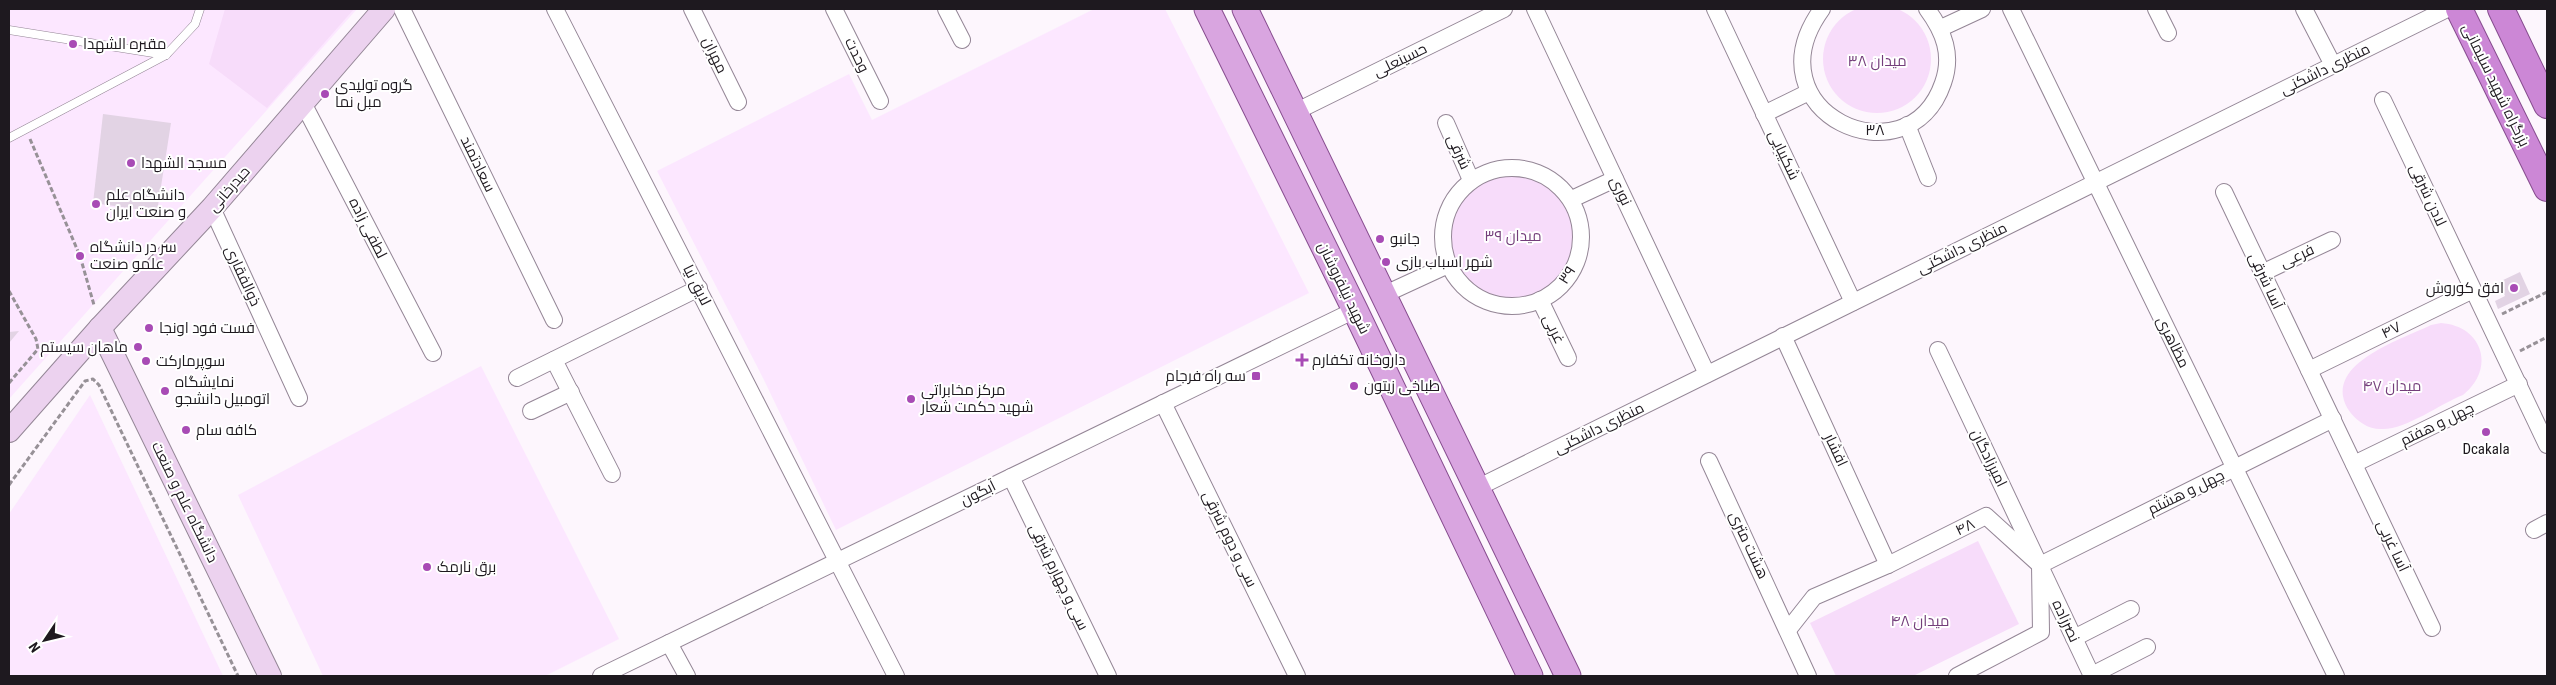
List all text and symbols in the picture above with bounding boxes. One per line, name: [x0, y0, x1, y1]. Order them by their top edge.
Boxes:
street label: بزرگراه شهید سلیمانی: [2457, 21, 2534, 150]
street label: مهران: [698, 34, 731, 76]
place label: مقبره الشهدا: [83, 35, 166, 54]
street label: وحدت: [841, 35, 873, 75]
marker: مقبره الشهدا: [67, 38, 79, 50]
street label: حسینعلی: [1370, 39, 1430, 82]
street label: منظری داشکنی: [2277, 39, 2373, 99]
park label: میدان ۳۸: [1847, 52, 1907, 71]
place label: گروه تولیدی مبل نما: [335, 76, 413, 112]
marker: گروه تولیدی مبل نما: [319, 88, 331, 100]
street label: ۳۸: [1865, 121, 1885, 139]
street label: شکیبایی: [1764, 127, 1803, 183]
street label: شرقی: [1443, 132, 1475, 173]
street label: سعادتمند: [457, 133, 499, 195]
place label: مسجد الشهدا: [141, 154, 227, 173]
marker: مسجد الشهدا: [125, 157, 137, 169]
street label: لادن شرقی: [2405, 161, 2450, 229]
street label: حیدرخانی: [204, 162, 255, 216]
street label: نوری: [1606, 174, 1636, 209]
place label: دانشگاه علم و صنعت ایران: [106, 186, 186, 222]
street label: لطفی زاده: [344, 195, 391, 262]
marker: دانشگاه علم و صنعت ایران: [90, 198, 102, 210]
street label: منظری داشکنی: [1914, 218, 2010, 278]
park label: میدان ۳۹: [1484, 227, 1542, 246]
place label: جانبو: [1390, 230, 1420, 248]
marker: جانبو: [1374, 233, 1386, 245]
place label: سر در دانشگاه علمو صنعت: [90, 238, 177, 273]
street label: شهید نیلفروشان: [1313, 239, 1374, 337]
street label: فرعی: [2277, 240, 2317, 273]
street label: ذوالفقاری: [220, 243, 265, 309]
marker: سر در دانشگاه علمو صنعت: [74, 250, 86, 262]
street label: آسا شرقی: [2244, 250, 2287, 313]
place label: شهر اسباب بازی: [1396, 253, 1493, 272]
marker: شهر اسباب بازی: [1380, 256, 1392, 268]
street label: لایق نیا: [678, 262, 715, 309]
street label: ۳۹: [1555, 263, 1579, 287]
place label: افق کوروش: [2426, 279, 2504, 298]
marker: افق کوروش: [2508, 282, 2520, 294]
street label: غربی: [1538, 311, 1569, 347]
street label: مظاهری: [2152, 313, 2193, 371]
street label: ۴۷: [2378, 318, 2404, 342]
place label: فست فود اونجا: [159, 319, 255, 337]
marker: فست فود اونجا: [143, 322, 155, 334]
place label: ماهان سیستم: [40, 338, 128, 357]
marker: ماهان سیستم: [132, 341, 144, 353]
place label: داروخانه تکفارم: [1312, 351, 1406, 370]
place label: سوپرمارکت: [156, 352, 225, 371]
marker: داروخانه تکفارم: [1296, 354, 1308, 366]
marker: سوپرمارکت: [140, 355, 152, 367]
place label: سه راه فرجام: [1166, 367, 1246, 386]
marker: سه راه فرجام: [1250, 370, 1262, 382]
place label: نمایشگاه اتومبیل دانشجو: [175, 373, 270, 409]
place label: طباخی زیتون: [1364, 377, 1440, 396]
park label: میدان ۴۷: [2363, 377, 2421, 396]
marker: طباخی زیتون: [1348, 380, 1360, 392]
place label: مرکز مخابراتی شهید حکمت شعار: [920, 381, 1034, 417]
marker: نمایشگاه اتومبیل دانشجو: [159, 385, 171, 397]
marker: مرکز مخابراتی شهید حکمت شعار: [905, 393, 917, 405]
street label: منظری داشکنی: [1551, 398, 1647, 458]
street label: چهل و هفتم: [2397, 398, 2477, 450]
place label: کافه سام: [196, 421, 257, 440]
marker: کافه سام: [180, 424, 192, 436]
street label: امیرزادگان: [1966, 426, 2011, 490]
marker: Dcakala: [2480, 426, 2492, 438]
street label: افشار: [1820, 430, 1851, 469]
street label: دانشگاه علم و صنعت: [147, 439, 222, 566]
place label: Dcakala: [2462, 440, 2510, 458]
street label: چهل و هشتم: [2145, 466, 2228, 519]
street label: آبگون: [957, 477, 999, 510]
street label: سی و دوم شرقی: [1198, 488, 1261, 591]
street label: هشت متری: [1725, 508, 1772, 582]
street label: ۴۸: [1952, 515, 1978, 539]
street label: آسا غربی: [2372, 517, 2413, 575]
street label: سی و چهارم شرقی: [1025, 521, 1093, 634]
place label: برق نارمک: [437, 558, 496, 577]
marker: برق نارمک: [421, 561, 433, 573]
street label: نصرزاده: [2048, 597, 2084, 645]
park label: میدان ۴۸: [1891, 612, 1949, 631]
north arrow: [20, 615, 70, 665]
text: N: [25, 639, 43, 656]

